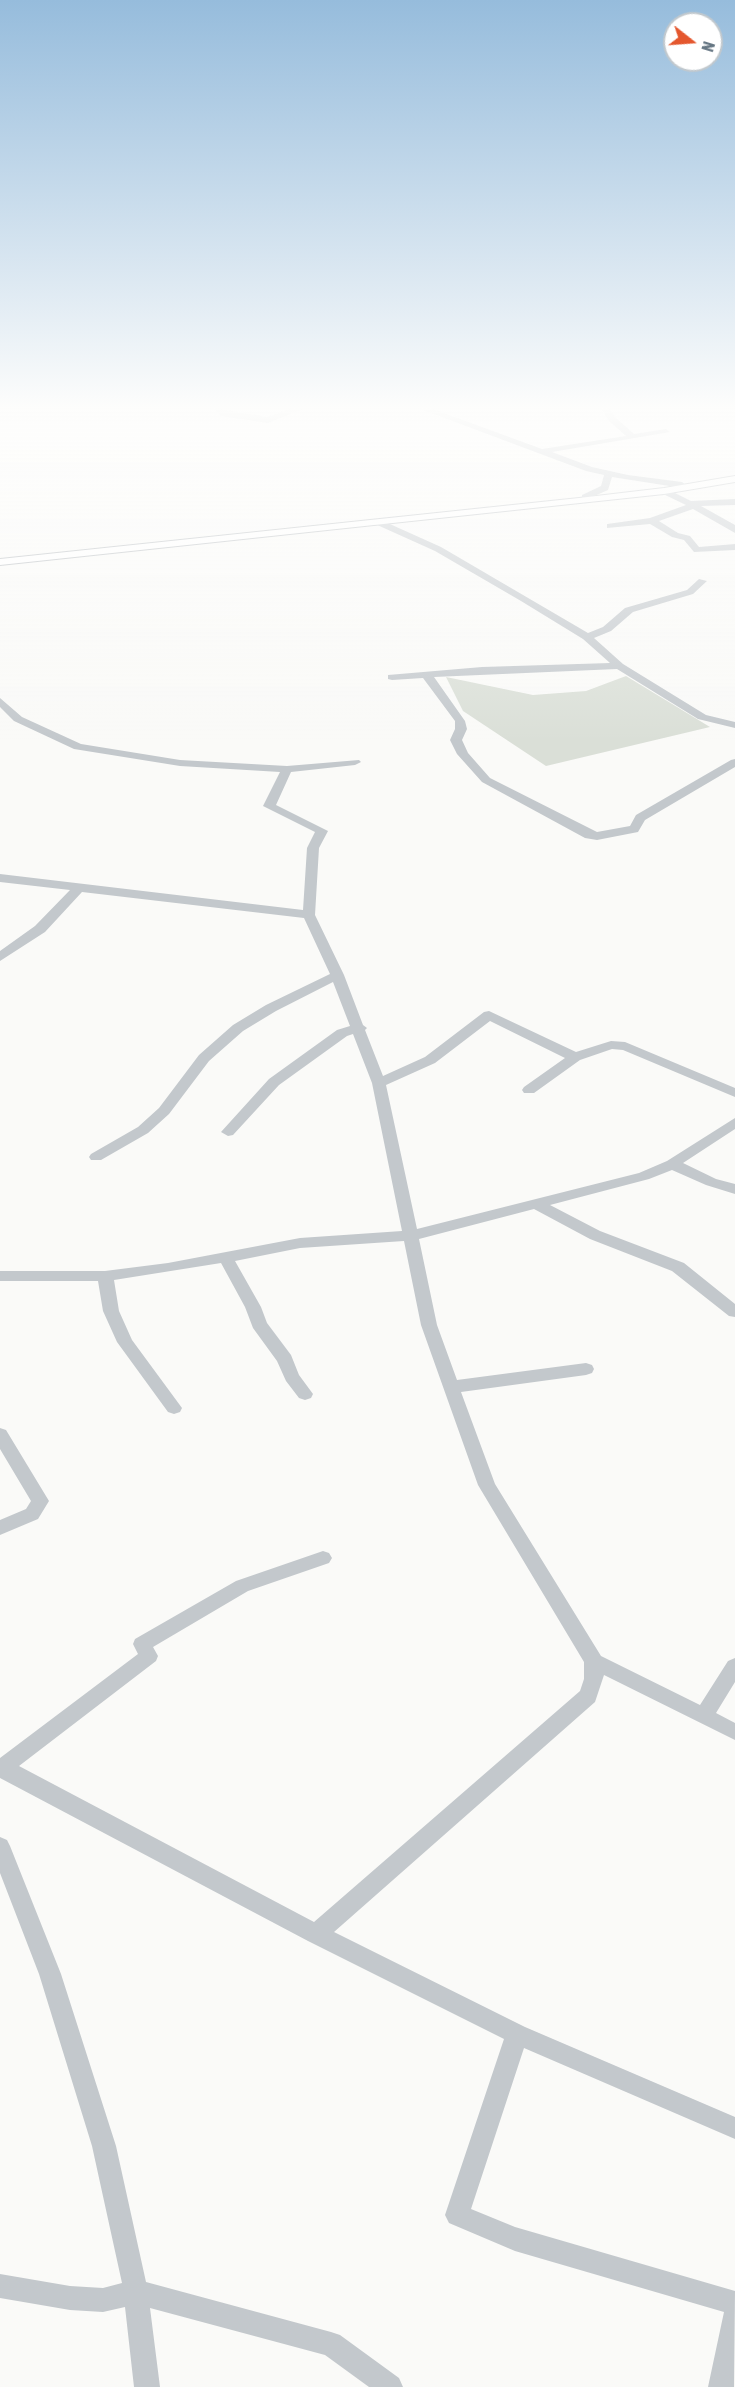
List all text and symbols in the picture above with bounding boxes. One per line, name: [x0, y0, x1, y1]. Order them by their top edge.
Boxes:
north arrow: [663, 12, 723, 72]
text: N: [698, 40, 718, 54]

